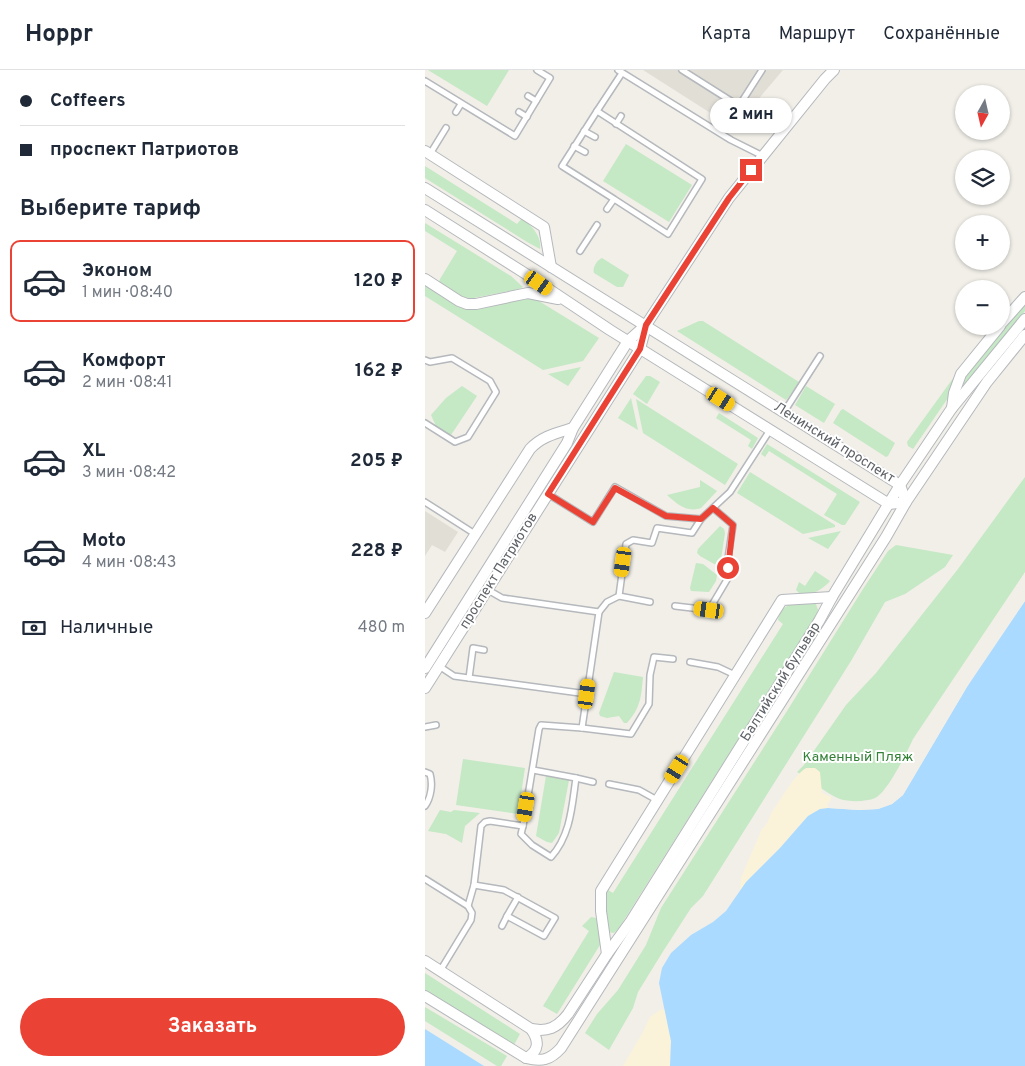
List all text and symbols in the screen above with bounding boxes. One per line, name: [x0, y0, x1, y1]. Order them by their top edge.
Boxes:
text: Hoppr: [25, 20, 93, 50]
text: Карта: [701, 23, 751, 46]
text: Маршрут: [779, 23, 855, 46]
text: Сохранённые: [883, 23, 1000, 46]
north arrow: [955, 85, 1010, 140]
map controls: [955, 85, 1010, 335]
text: Coffeers: [50, 89, 126, 113]
callout: 2 мин: [710, 98, 792, 132]
text: 2 мин: [729, 105, 773, 125]
text: проспект Патриотов: [50, 138, 239, 162]
button: layers: [955, 150, 1010, 205]
route end: [740, 159, 762, 181]
text: Выберите тариф: [20, 196, 201, 223]
button: +: [955, 215, 1010, 270]
icon: car: [22, 259, 67, 304]
text: Эконом: [82, 259, 152, 283]
car: [522, 268, 555, 298]
text: 120 ₽: [354, 269, 403, 293]
button: −: [955, 280, 1010, 335]
text: 1 мин · 08:40: [82, 283, 173, 303]
icon: car: [22, 349, 67, 394]
text: Комфорт: [82, 349, 165, 373]
text: 162 ₽: [355, 359, 403, 383]
text: 2 мин · 08:41: [82, 373, 172, 393]
car: [704, 385, 737, 413]
street label: Ленинский проспект: [770, 399, 898, 487]
icon: car: [22, 439, 67, 484]
text: XL: [82, 439, 105, 463]
text: 205 ₽: [350, 449, 403, 473]
text: 3 мин · 08:42: [82, 463, 176, 483]
street label: проспект Патриотов: [456, 510, 542, 632]
icon: car: [22, 529, 67, 574]
text: Moto: [82, 529, 126, 553]
text: 228 ₽: [351, 539, 403, 563]
car: [613, 546, 632, 578]
text: 4 мин · 08:43: [82, 553, 176, 573]
route start: [717, 557, 739, 579]
car: [693, 600, 724, 620]
icon: cash: [20, 614, 48, 642]
text: Наличные: [60, 616, 153, 640]
text: 480 m: [358, 618, 405, 638]
street label: Балтийский бульвар: [737, 619, 825, 745]
car: [577, 678, 596, 710]
park label: Каменный Пляж: [803, 749, 914, 766]
car: [662, 752, 691, 786]
car: [516, 791, 535, 823]
button: Заказать: [20, 998, 405, 1056]

